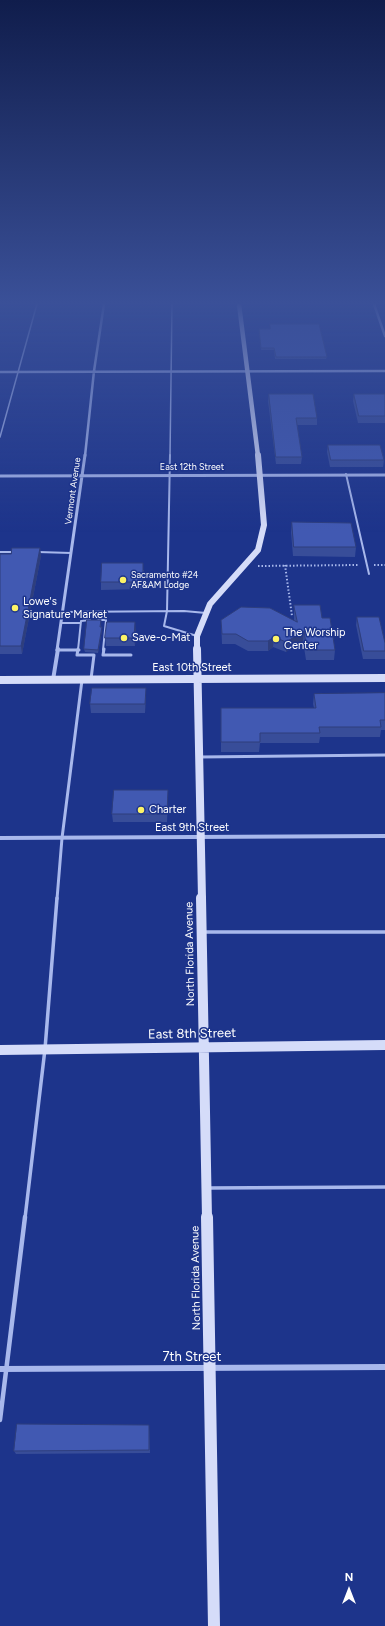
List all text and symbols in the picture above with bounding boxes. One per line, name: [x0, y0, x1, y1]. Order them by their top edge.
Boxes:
street label: Vermont Avenue: [63, 457, 83, 525]
street label: East 12th Street: [160, 462, 224, 472]
place label: Sacramento #24 AF&AM Lodge: [131, 570, 198, 591]
marker: Sacramento #24 AF&AM Lodge: [118, 575, 128, 585]
place label: Lowe's Signature Market: [23, 595, 107, 621]
marker: Lowe's Signature Market: [10, 603, 20, 613]
place label: The Worship Center: [284, 626, 345, 652]
place label: Save-o-Mat: [132, 631, 191, 645]
marker: Save-o-Mat: [119, 633, 129, 643]
marker: The Worship Center: [271, 634, 281, 644]
street label: East 10th Street: [152, 661, 232, 675]
place label: Charter: [149, 803, 186, 817]
marker: Charter: [136, 805, 146, 815]
street label: East 9th Street: [155, 821, 229, 835]
street label: North Florida Avenue: [182, 902, 198, 1006]
street label: East 8th Street: [148, 1025, 236, 1043]
street label: North Florida Avenue: [188, 1226, 204, 1330]
street label: 7th Street: [163, 1349, 221, 1365]
north arrow: [329, 1570, 369, 1610]
text: N: [345, 1571, 353, 1584]

